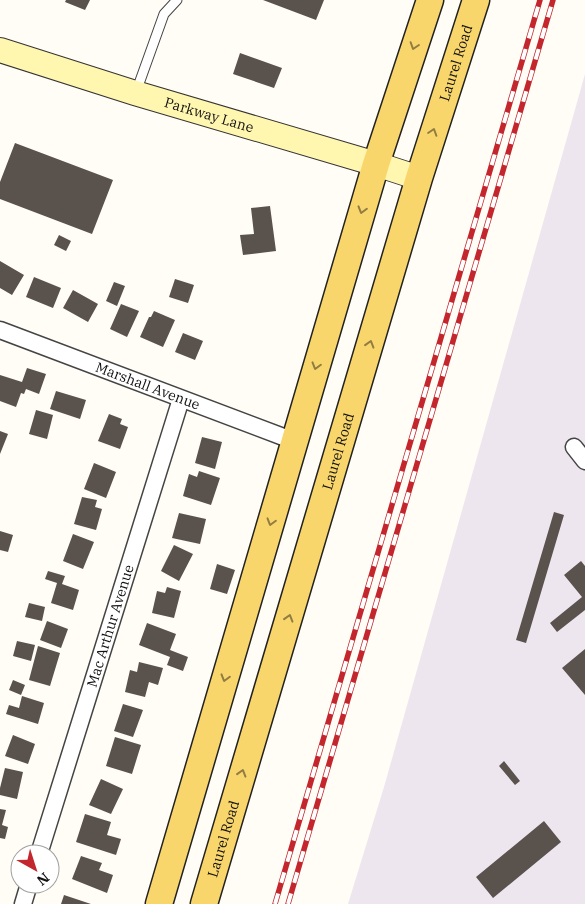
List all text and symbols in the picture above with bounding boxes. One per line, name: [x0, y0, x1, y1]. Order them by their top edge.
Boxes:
street label: Laurel Road: [435, 22, 477, 103]
one-way arrow: [410, 42, 420, 50]
street label: Parkway Lane: [162, 93, 256, 136]
one-way arrow: [428, 128, 438, 136]
one-way arrow: [358, 206, 368, 214]
one-way arrow: [364, 341, 374, 349]
street label: Marshall Avenue: [93, 358, 203, 414]
one-way arrow: [312, 362, 322, 370]
street label: Laurel Road: [318, 410, 358, 492]
one-way arrow: [266, 518, 276, 526]
street label: Mac Arthur Avenue: [83, 562, 138, 689]
one-way arrow: [283, 614, 293, 622]
one-way arrow: [220, 674, 231, 683]
one-way arrow: [237, 770, 247, 778]
street label: Laurel Road: [203, 798, 243, 879]
north arrow: [10, 844, 60, 894]
text: N: [33, 869, 53, 890]

